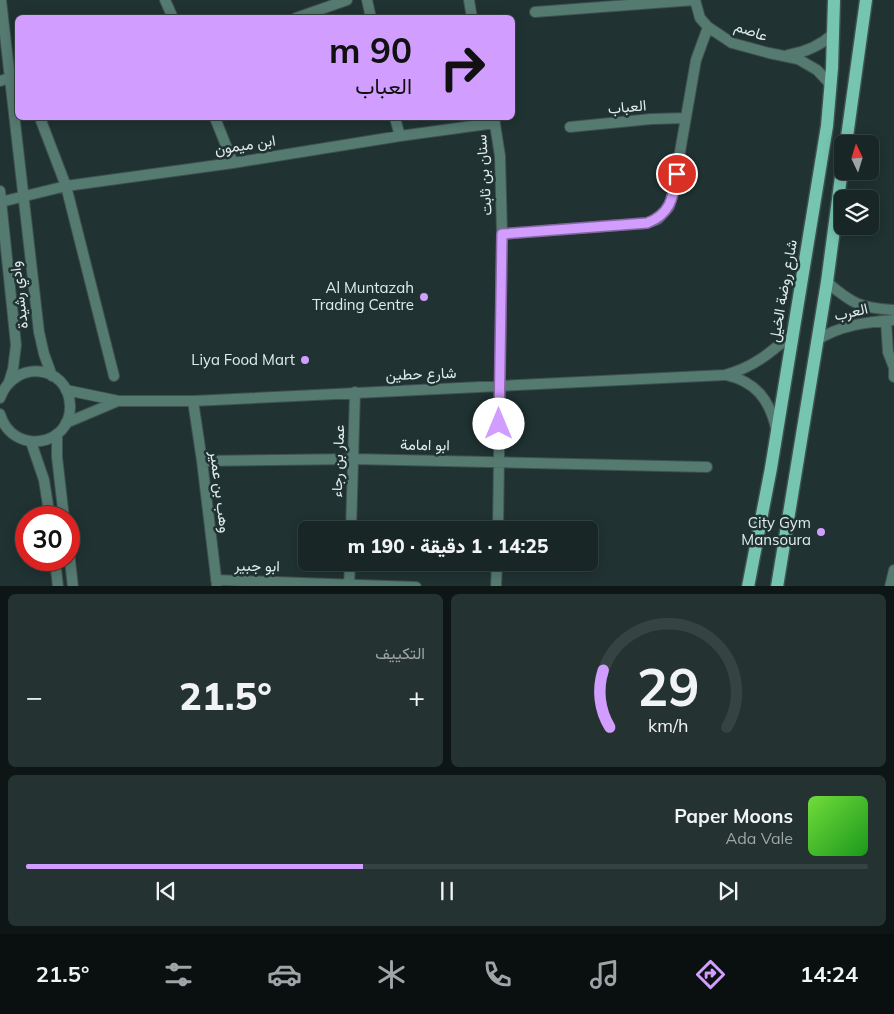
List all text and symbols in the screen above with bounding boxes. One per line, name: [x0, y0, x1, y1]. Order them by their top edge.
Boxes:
street label: عاصم: [732, 16, 770, 46]
text: 90 m: [329, 28, 412, 72]
icon: right: [430, 35, 495, 100]
text: العباب: [355, 72, 412, 100]
street label: العباب: [607, 95, 647, 118]
street label: ابن ميمون: [213, 130, 277, 160]
street label: سنان بن ثابت: [471, 134, 497, 216]
north arrow: [834, 135, 879, 180]
map controls: [834, 135, 879, 235]
pin: [656, 153, 698, 195]
icon: arrive: [663, 160, 691, 188]
button: layers: [834, 190, 879, 235]
street label: شارع روضة الخيل: [764, 238, 803, 344]
street label: وادي رشيدة: [5, 260, 36, 330]
place label: Al Muntazah Trading Centre: [312, 278, 414, 314]
marker: Al Muntazah Trading Centre: [418, 291, 430, 303]
street label: العرب: [832, 298, 870, 325]
place label: Liya Food Mart: [191, 350, 295, 369]
marker: Liya Food Mart: [299, 354, 311, 366]
street label: شارع حطين: [385, 363, 457, 386]
position arrow: [472, 397, 524, 449]
street label: عمار بن رجاء: [327, 424, 349, 498]
street label: ابو امامة: [400, 435, 450, 454]
street label: وهب بن عمير: [205, 449, 235, 534]
speed limit sign: 30: [15, 506, 80, 571]
place label: City Gym Mansoura: [741, 513, 811, 549]
marker: City Gym Mansoura: [815, 526, 827, 538]
text: 14:25 · 1 دقيقة · 190 m: [348, 534, 548, 558]
street label: ابو جبير: [233, 556, 280, 575]
text: التكييف: [375, 643, 425, 663]
text: 29: [637, 654, 700, 719]
text: 21.5°: [179, 672, 272, 720]
text: −: [26, 679, 43, 714]
text: +: [408, 679, 425, 714]
text: km/h: [648, 714, 689, 736]
text: Paper Moons: [674, 804, 793, 828]
text: Ada Vale: [726, 828, 793, 848]
icon: previous: [152, 877, 180, 905]
icon: pause: [433, 877, 461, 905]
icon: next: [714, 877, 742, 905]
icon: filters: [161, 957, 196, 992]
icon: car: [267, 957, 302, 992]
icon: climate: [374, 957, 409, 992]
icon: phone: [480, 957, 515, 992]
icon: music: [587, 957, 622, 992]
icon: directions: [693, 957, 728, 992]
text: 21.5°: [36, 960, 89, 988]
text: 14:24: [800, 960, 858, 988]

